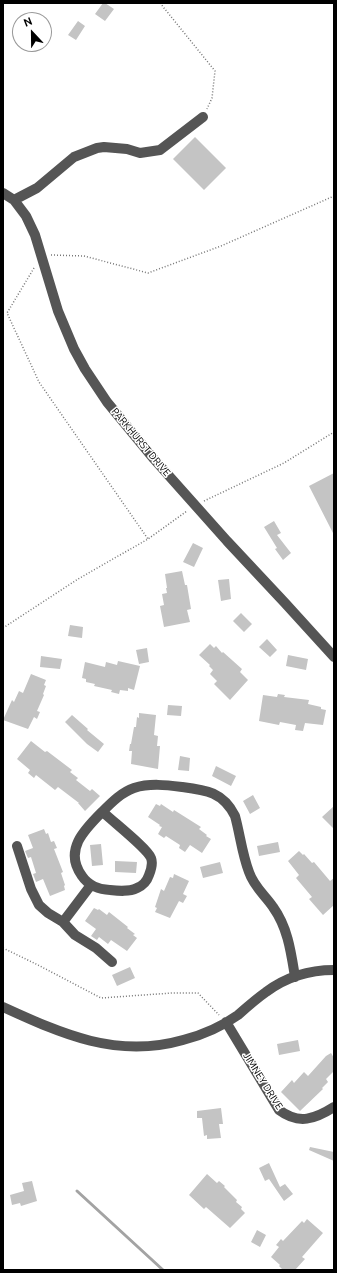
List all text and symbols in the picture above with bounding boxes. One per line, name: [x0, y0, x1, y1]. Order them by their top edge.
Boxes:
north arrow: [12, 12, 52, 52]
text: N: [22, 15, 34, 29]
street label: PARKHURST DRIVE: [109, 405, 173, 479]
street label: JIMNEY DRIVE: [241, 1050, 285, 1112]

